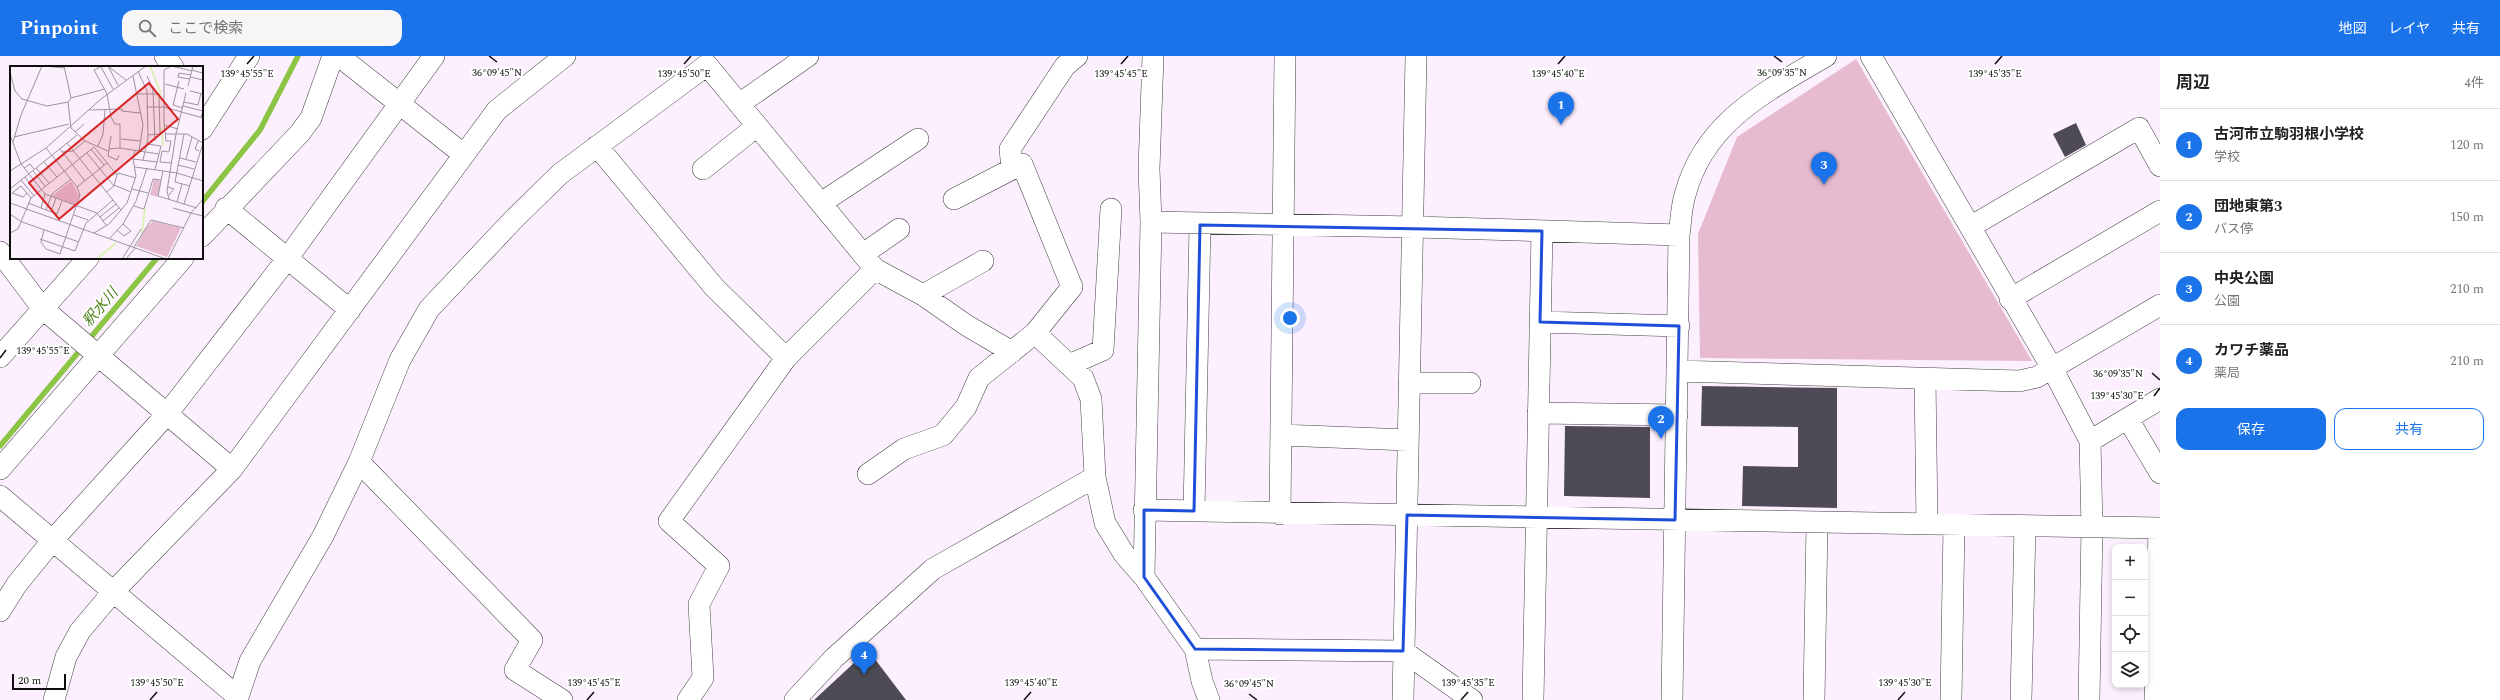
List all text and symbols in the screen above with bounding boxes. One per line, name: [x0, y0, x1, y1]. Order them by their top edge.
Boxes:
search box: [122, 10, 402, 46]
text: Pinpoint: [20, 14, 98, 43]
icon: search: [136, 17, 158, 39]
text: ここで検索: [168, 17, 243, 40]
text: 地図: [2338, 18, 2366, 39]
text: レイヤ: [2388, 18, 2430, 39]
text: 共有: [2452, 18, 2480, 39]
text: 36°09'45"N: [472, 65, 522, 81]
text: 36°09'35"N: [1757, 65, 1807, 81]
inset map: [10, 66, 203, 259]
text: 139°45'55"E: [220, 66, 274, 82]
text: 139°45'50"E: [657, 66, 711, 82]
text: 139°45'45"E: [1094, 66, 1148, 82]
text: 139°45'40"E: [1531, 66, 1585, 82]
text: 139°45'35"E: [1968, 66, 2022, 82]
text: 周辺: [2176, 70, 2210, 96]
text: 4件: [2464, 73, 2484, 93]
pin: 1: [1548, 92, 1574, 125]
text: 古河市立駒羽根小学校: [2214, 123, 2364, 146]
text: 1: [2185, 135, 2193, 155]
text: 120 m: [2450, 135, 2484, 155]
text: 学校: [2214, 147, 2240, 167]
pin: 3: [1811, 152, 1837, 185]
text: 団地東第3: [2214, 195, 2282, 218]
text: 2: [2185, 207, 2193, 227]
text: 150 m: [2450, 207, 2484, 227]
text: バス停: [2214, 219, 2253, 239]
text: 中央公園: [2214, 267, 2274, 290]
text: 3: [2185, 279, 2193, 299]
text: 210 m: [2450, 279, 2484, 299]
water label: 釈水川: [77, 281, 125, 332]
text: 公園: [2214, 291, 2240, 311]
your location: [1280, 308, 1300, 328]
text: カワチ薬品: [2214, 339, 2289, 362]
text: 139°45'55"E: [16, 343, 70, 359]
text: 4: [2185, 351, 2193, 371]
text: 210 m: [2450, 351, 2484, 371]
text: 薬局: [2214, 363, 2240, 383]
text: 36°09'35"N: [2093, 366, 2143, 382]
text: 139°45'30"E: [2090, 388, 2144, 404]
pin: 2: [1648, 406, 1674, 439]
button: 保存: [2176, 408, 2326, 450]
button: 共有: [2334, 408, 2484, 450]
map controls: [2112, 544, 2148, 688]
button: +: [2112, 544, 2148, 580]
button: −: [2112, 580, 2148, 616]
button: locate: [2112, 616, 2148, 652]
pin: 4: [851, 642, 877, 675]
button: layers: [2112, 652, 2148, 688]
scale bar: [12, 672, 66, 691]
text: 20 m: [18, 672, 41, 689]
text: 139°45'50"E: [130, 675, 184, 691]
text: 139°45'45"E: [567, 675, 621, 691]
text: 139°45'40"E: [1004, 675, 1058, 691]
text: 139°45'35"E: [1441, 675, 1495, 691]
text: 139°45'30"E: [1878, 675, 1932, 691]
text: 36°09'45"N: [1224, 676, 1274, 692]

